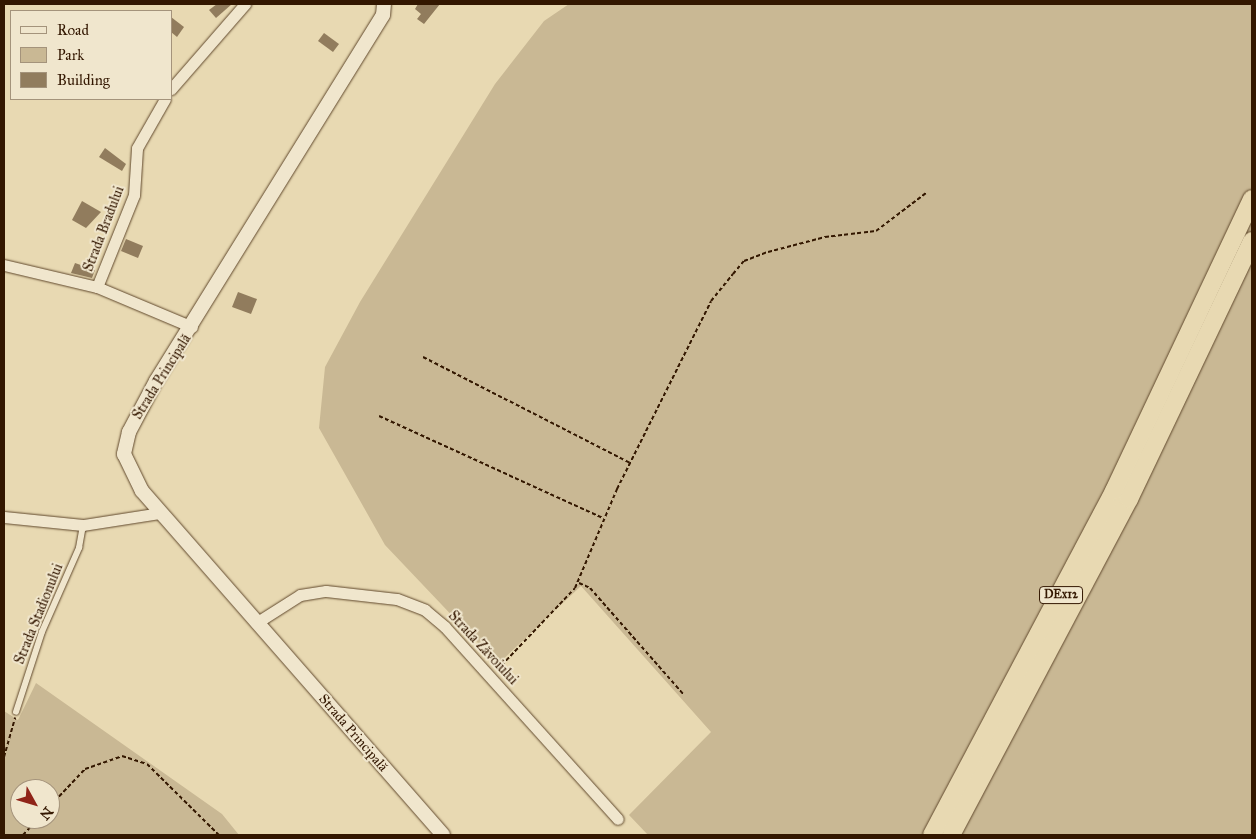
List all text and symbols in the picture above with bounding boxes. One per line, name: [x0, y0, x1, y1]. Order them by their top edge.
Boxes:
legend: [10, 10, 172, 100]
text: Road: [57, 21, 89, 39]
text: Park: [57, 46, 84, 64]
text: Building: [57, 71, 110, 89]
street label: Strada Bradului: [80, 184, 128, 274]
street label: Strada Principală: [129, 331, 195, 423]
street label: Strada Stadionului: [11, 561, 67, 667]
road number: DEx12: [1038, 586, 1084, 604]
street label: Strada Zăvoiului: [445, 608, 521, 688]
street label: Strada Principală: [315, 691, 391, 775]
north arrow: [10, 779, 60, 829]
text: N: [36, 803, 57, 823]

